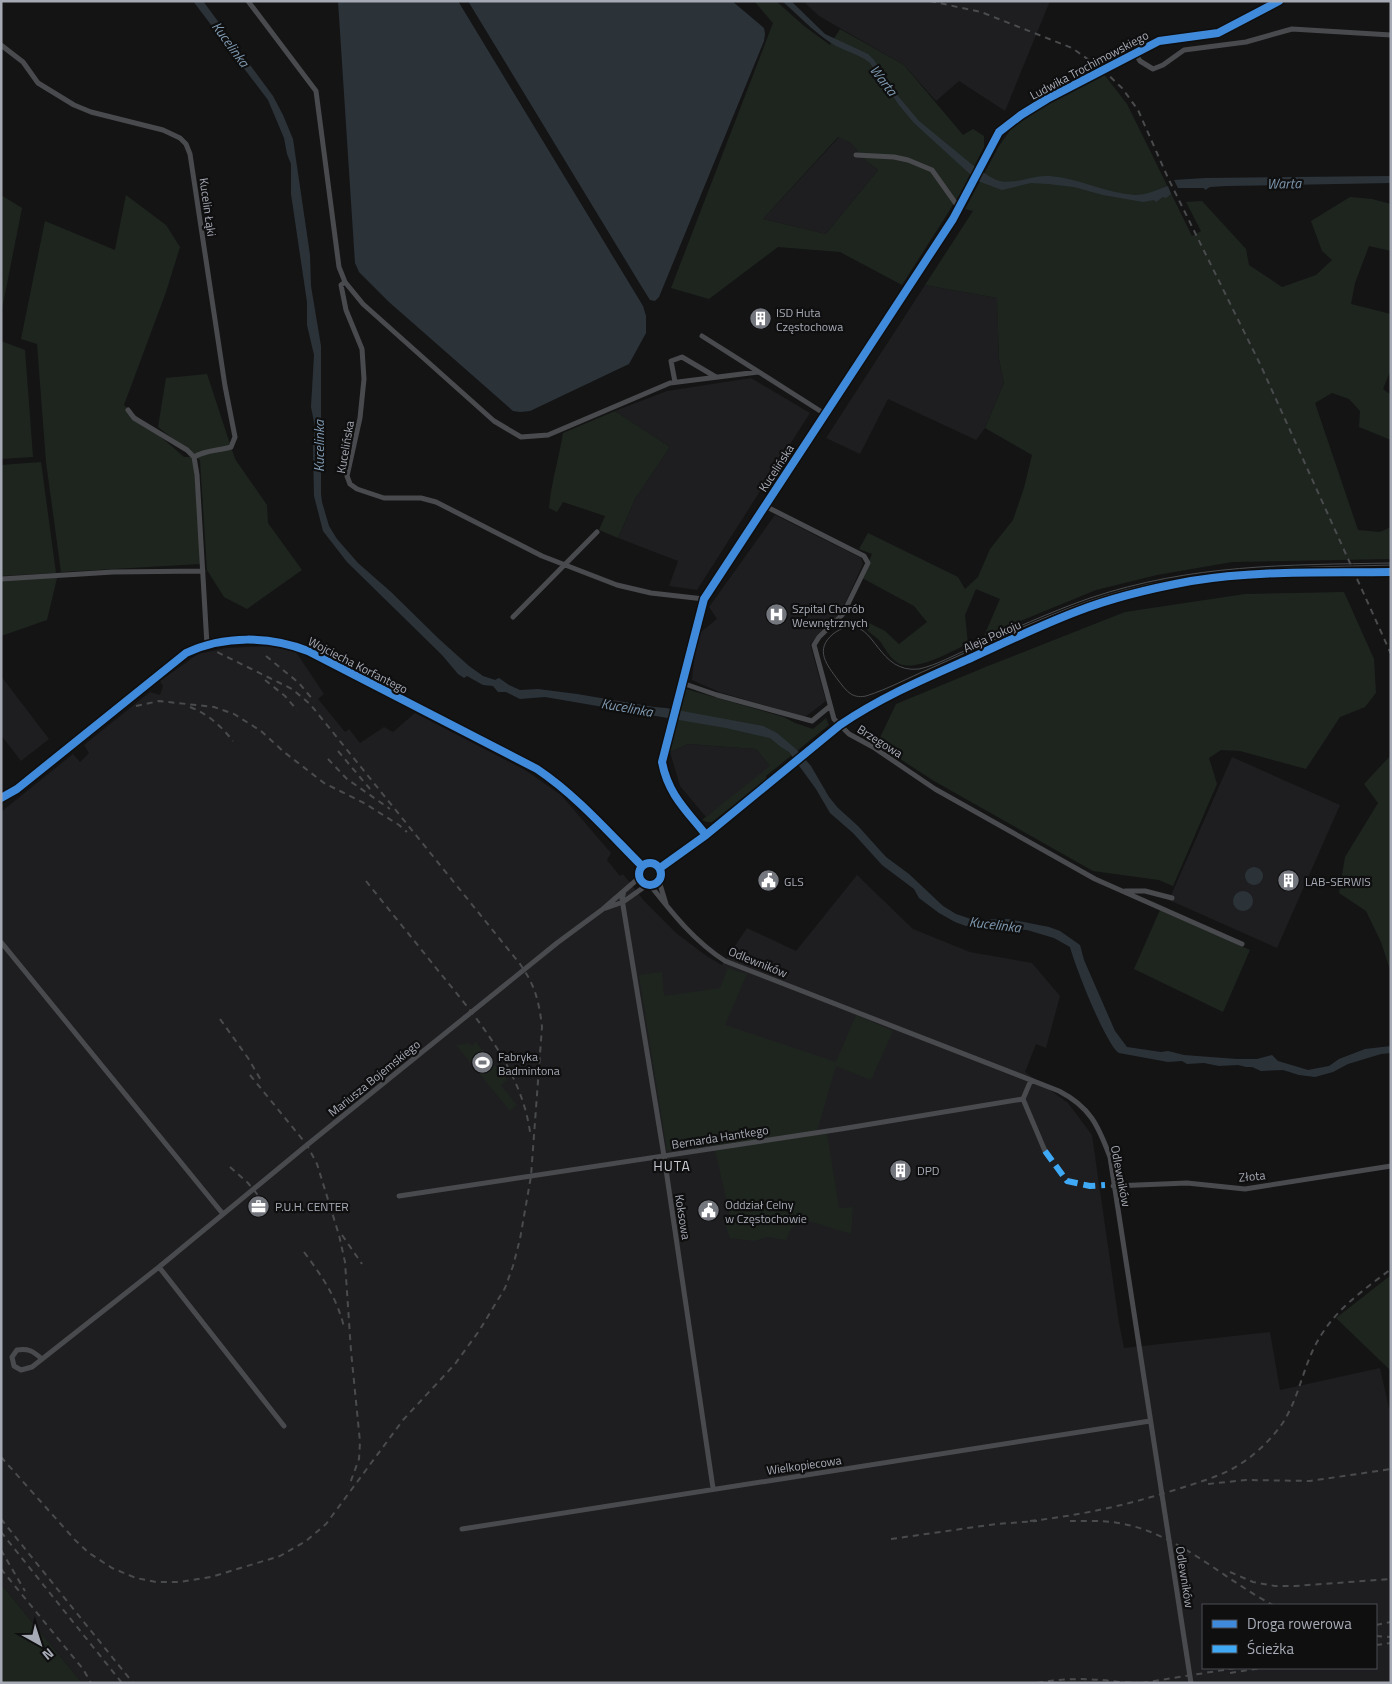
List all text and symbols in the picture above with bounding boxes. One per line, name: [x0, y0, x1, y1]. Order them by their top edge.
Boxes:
water label: Kucelinka: [207, 17, 255, 72]
street label: Ludwika Trochimowskiego: [1026, 26, 1152, 104]
water label: Warta: [865, 60, 903, 101]
water label: Warta: [1267, 172, 1302, 194]
street label: Kucelin Łąki: [194, 177, 222, 237]
place label: ISD Huta Częstochowa: [776, 303, 843, 336]
building icon: ISD Huta Częstochowa: [748, 307, 772, 331]
water label: Kucelinka: [308, 419, 329, 472]
street label: Kucelińska: [331, 419, 359, 475]
street label: Kucelińska: [753, 440, 799, 496]
place label: Szpital Chorób Wewnętrznych: [792, 599, 868, 632]
hospital icon: Szpital Chorób Wewnętrznych: [764, 603, 788, 627]
street label: Aleja Pokoju: [960, 615, 1024, 657]
street label: Wojciecha Korfantego: [305, 632, 411, 698]
water label: Kucelinka: [600, 692, 655, 722]
street label: Brzegowa: [854, 720, 906, 762]
public building icon: GLS: [756, 869, 780, 893]
building icon: LAB-SERWIS: [1277, 869, 1301, 893]
place label: GLS: [784, 872, 804, 891]
place label: LAB-SERWIS: [1305, 872, 1371, 891]
water label: Kucelinka: [968, 910, 1023, 938]
street label: Odlewników: [726, 942, 790, 982]
street label: Mariusza Bojemskiego: [324, 1035, 424, 1121]
place label: Fabryka Badmintona: [498, 1047, 560, 1080]
sports icon: Fabryka Badmintona: [470, 1051, 494, 1075]
street label: Bernarda Hantkego: [670, 1120, 770, 1154]
street label: Odlewników: [1106, 1144, 1136, 1208]
district label: HUTA: [653, 1155, 691, 1176]
building icon: DPD: [889, 1158, 913, 1182]
place label: DPD: [917, 1161, 940, 1180]
street label: Złota: [1238, 1165, 1266, 1187]
street label: Koksowa: [670, 1193, 696, 1241]
office icon: P.U.H. CENTER: [247, 1194, 271, 1218]
place label: Oddział Celny w Częstochowie: [725, 1195, 807, 1228]
place label: P.U.H. CENTER: [275, 1197, 349, 1216]
public building icon: Oddział Celny w Częstochowie: [697, 1199, 721, 1223]
street label: Wielkopiecowa: [765, 1450, 843, 1480]
street label: Odlewników: [1171, 1545, 1199, 1609]
legend: [1202, 1604, 1377, 1669]
text: Droga rowerowa: [1247, 1612, 1352, 1635]
north arrow: [15, 1619, 65, 1669]
text: Ścieżka: [1247, 1637, 1294, 1660]
text: N: [38, 1643, 59, 1666]

